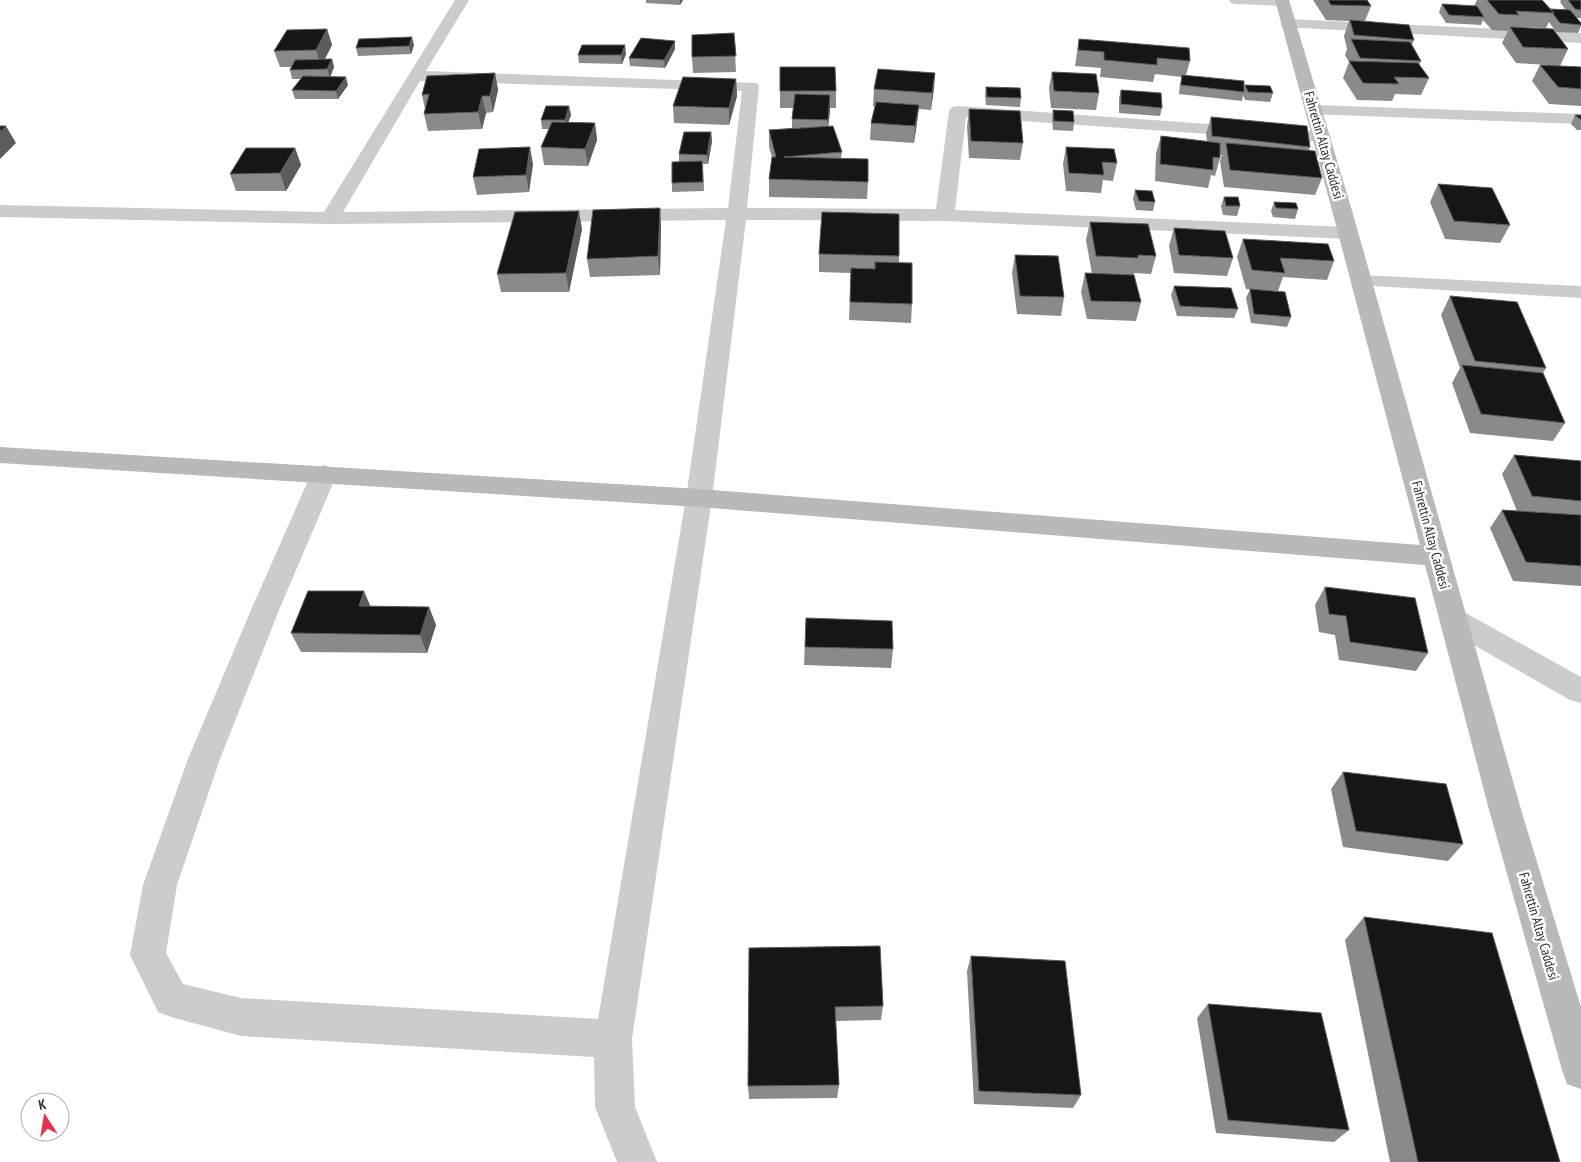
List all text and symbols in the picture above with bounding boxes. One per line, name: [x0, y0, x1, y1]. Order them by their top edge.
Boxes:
street label: Fahrettin Altay Caddesi: [1300, 89, 1348, 201]
street label: Fahrettin Altay Caddesi: [1408, 479, 1454, 591]
street label: Fahrettin Altay Caddesi: [1515, 870, 1563, 982]
north arrow: [20, 1092, 70, 1142]
text: K: [37, 1095, 48, 1114]

